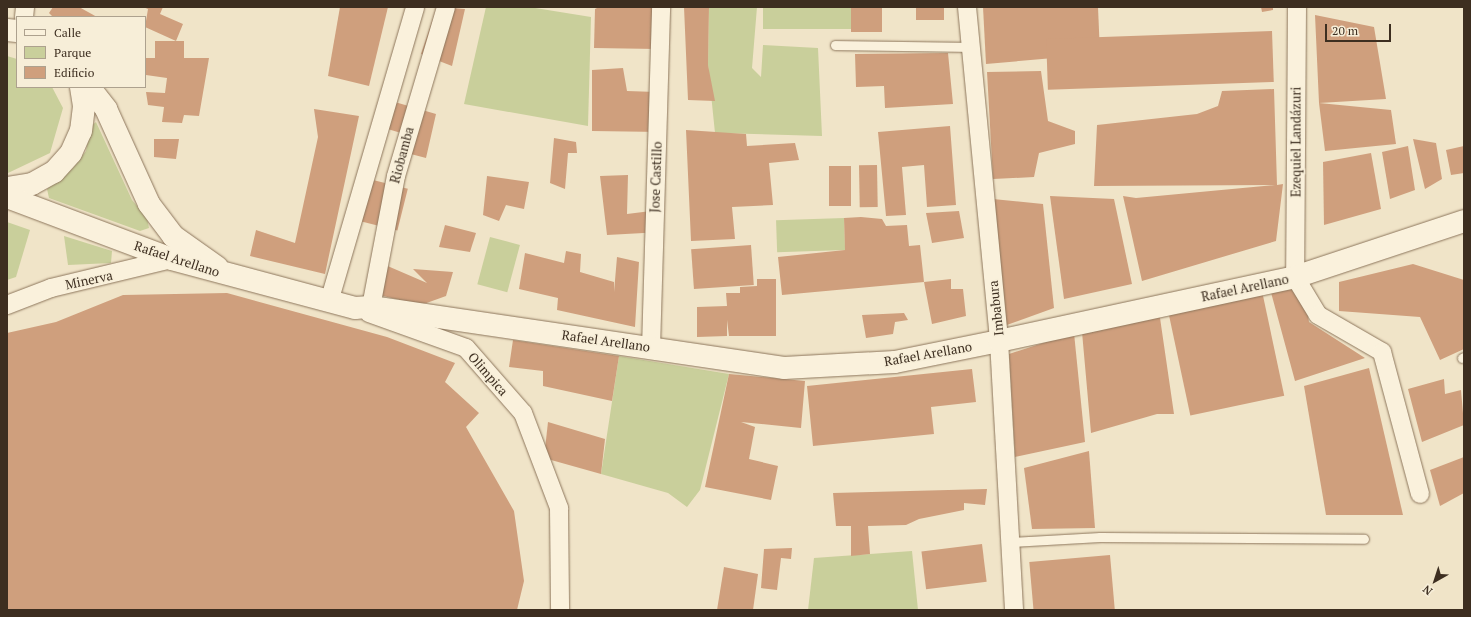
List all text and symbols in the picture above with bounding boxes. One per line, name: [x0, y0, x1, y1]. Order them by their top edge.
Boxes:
legend: [16, 16, 146, 88]
scale bar: [1327, 16, 1393, 42]
text: 20 m: [1332, 23, 1358, 38]
text: Calle: [54, 25, 81, 40]
text: Parque: [54, 45, 91, 60]
text: Edificio: [54, 65, 94, 80]
street label: Ezequiel Landázuri: [1288, 87, 1304, 197]
street label: Riobamba: [387, 125, 417, 185]
street label: Jose Castillo: [647, 141, 665, 213]
street label: Rafael Arellano: [132, 238, 222, 280]
street label: Minerva: [64, 267, 114, 293]
street label: Rafael Arellano: [1200, 271, 1290, 305]
street label: Imbabura: [985, 280, 1007, 336]
street label: Rafael Arellano: [561, 327, 651, 355]
street label: Rafael Arellano: [883, 339, 973, 369]
street label: Olimpica: [465, 349, 511, 399]
north arrow: [1415, 561, 1455, 601]
text: N: [1420, 582, 1435, 598]

